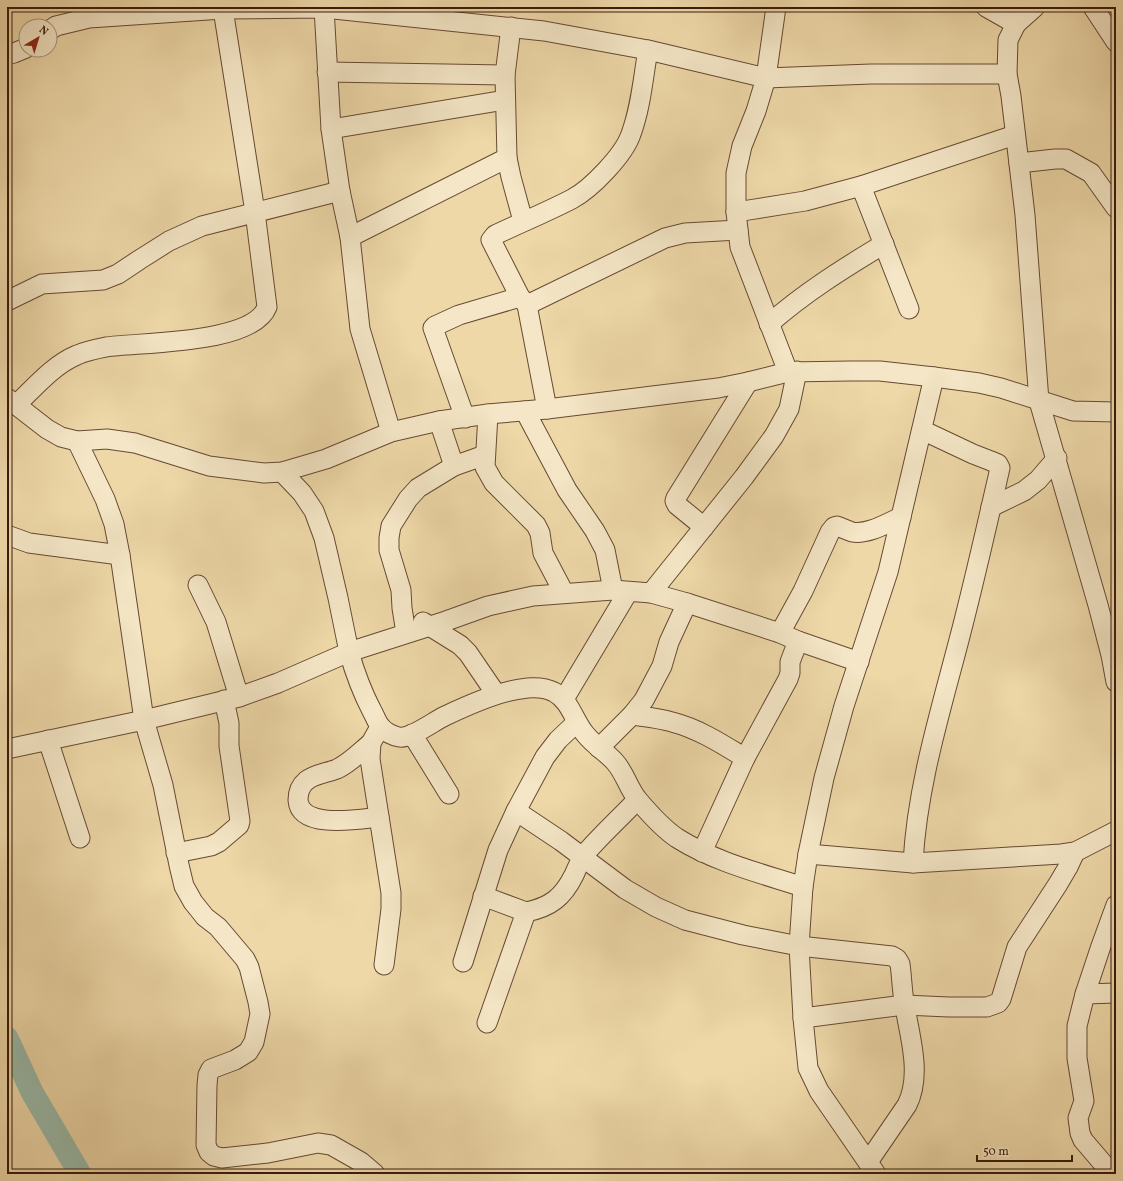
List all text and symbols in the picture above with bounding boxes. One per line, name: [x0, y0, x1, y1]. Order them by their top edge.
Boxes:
north arrow: [18, 18, 58, 58]
text: N: [35, 23, 51, 40]
scale bar: [977, 1137, 1072, 1163]
text: 50 m: [983, 1144, 1009, 1160]

